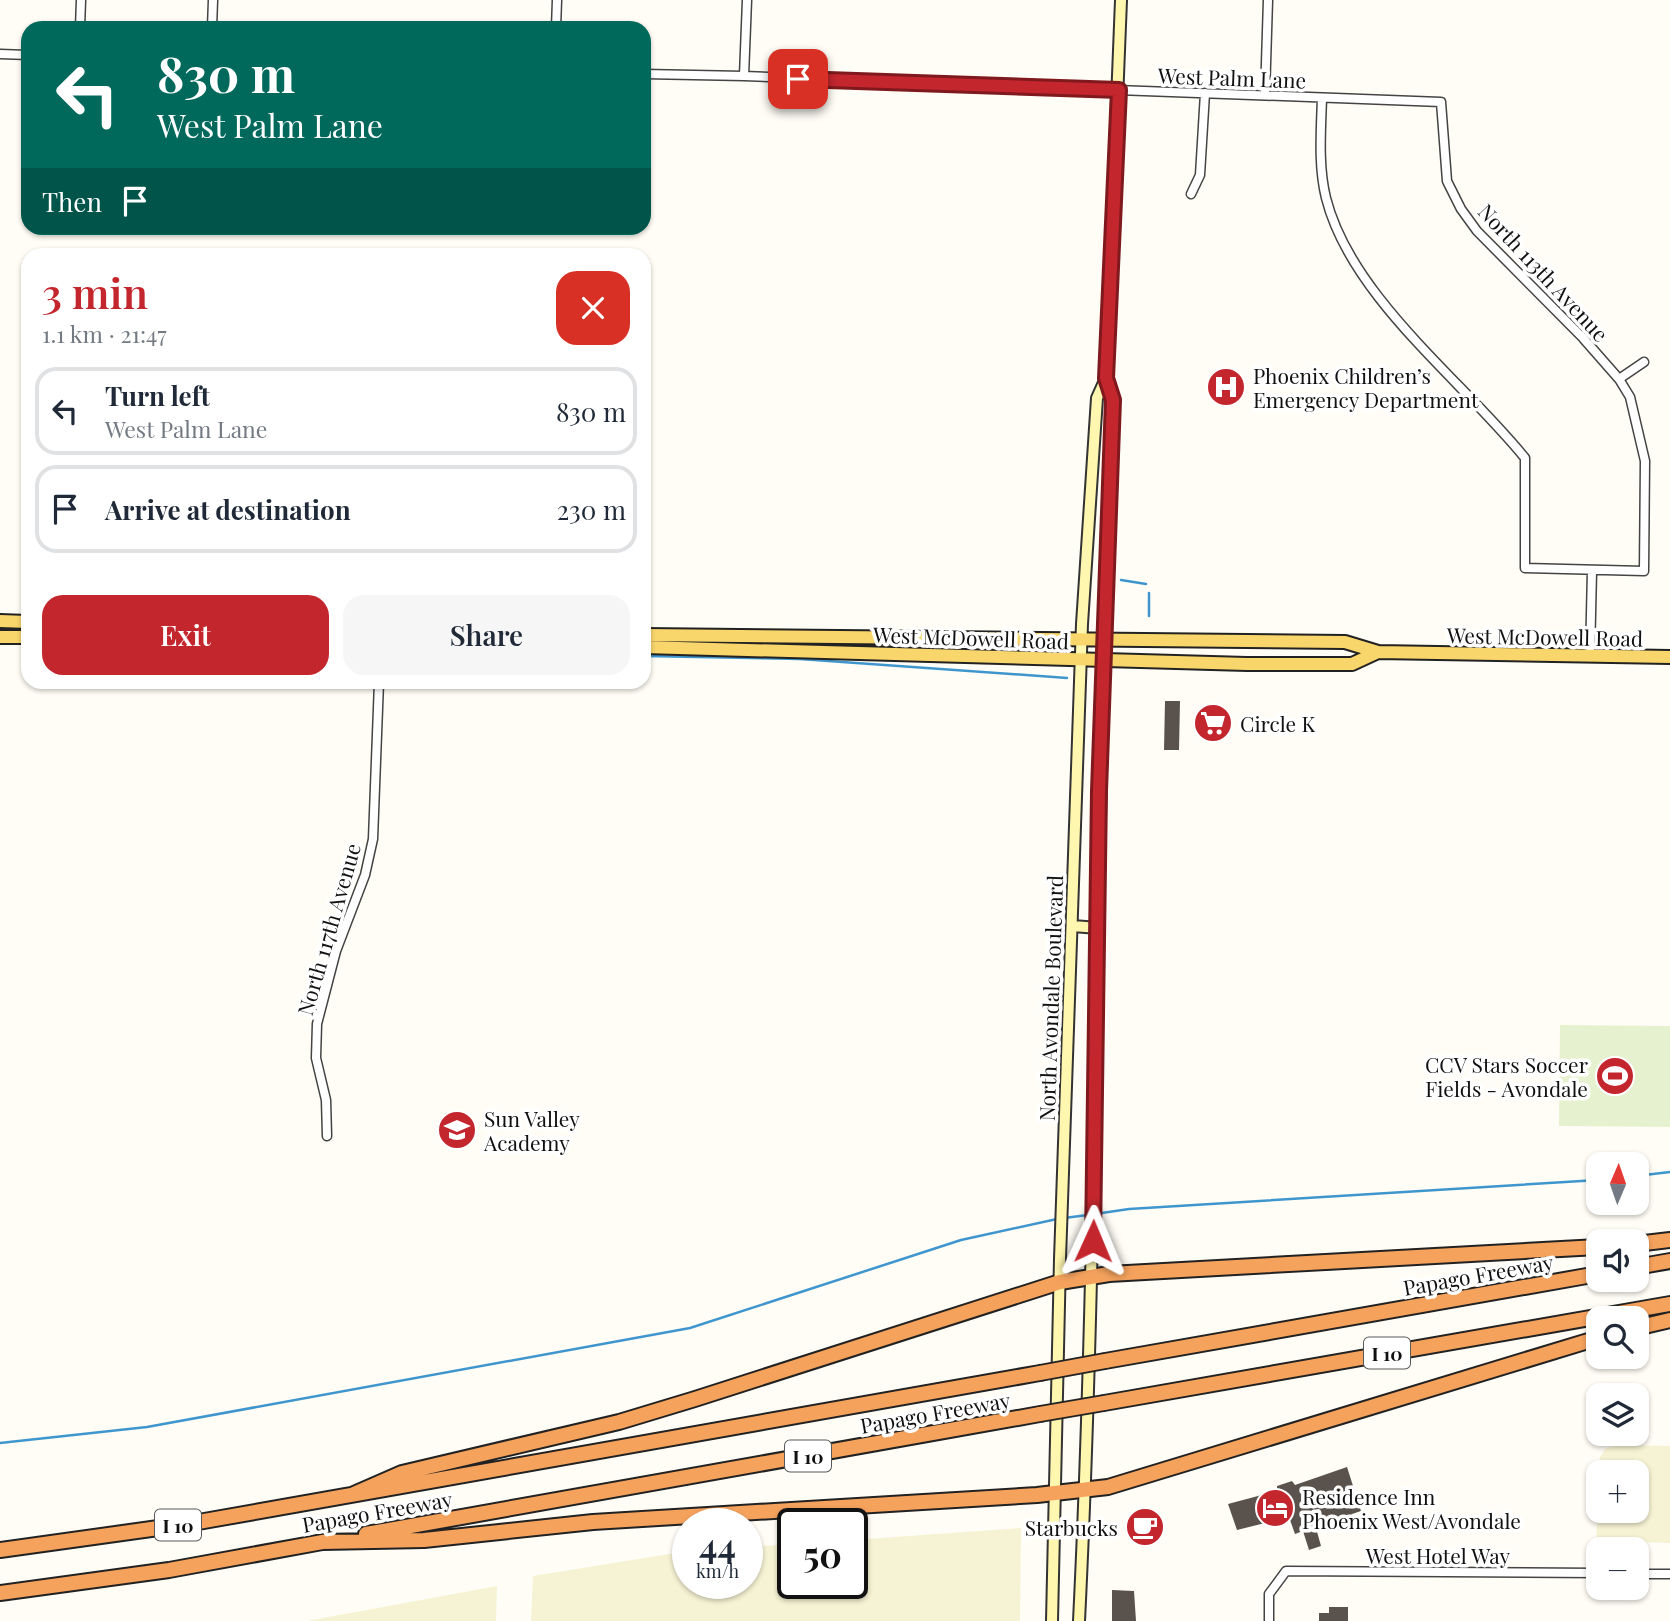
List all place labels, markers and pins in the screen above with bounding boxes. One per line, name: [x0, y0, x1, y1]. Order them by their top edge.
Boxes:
pin: [768, 49, 828, 109]
place label: Phoenix Children’s Emergency Department: [1253, 361, 1479, 413]
hospital icon: Phoenix Children’s Emergency Department: [1205, 366, 1247, 408]
supermarket icon: Circle K: [1192, 702, 1234, 744]
place label: Circle K: [1240, 709, 1315, 737]
place label: CCV Stars Soccer Fields - Avondale: [1425, 1050, 1589, 1102]
sports icon: CCV Stars Soccer Fields - Avondale: [1594, 1055, 1636, 1097]
place label: Sun Valley Academy: [483, 1104, 580, 1156]
school or university icon: Sun Valley Academy: [436, 1109, 478, 1151]
place label: Residence Inn Phoenix West/Avondale: [1302, 1482, 1521, 1534]
hotel icon: Residence Inn Phoenix West/Avondale: [1254, 1487, 1296, 1529]
cafe icon: Starbucks: [1124, 1506, 1166, 1548]
place label: Starbucks: [1025, 1513, 1118, 1541]

